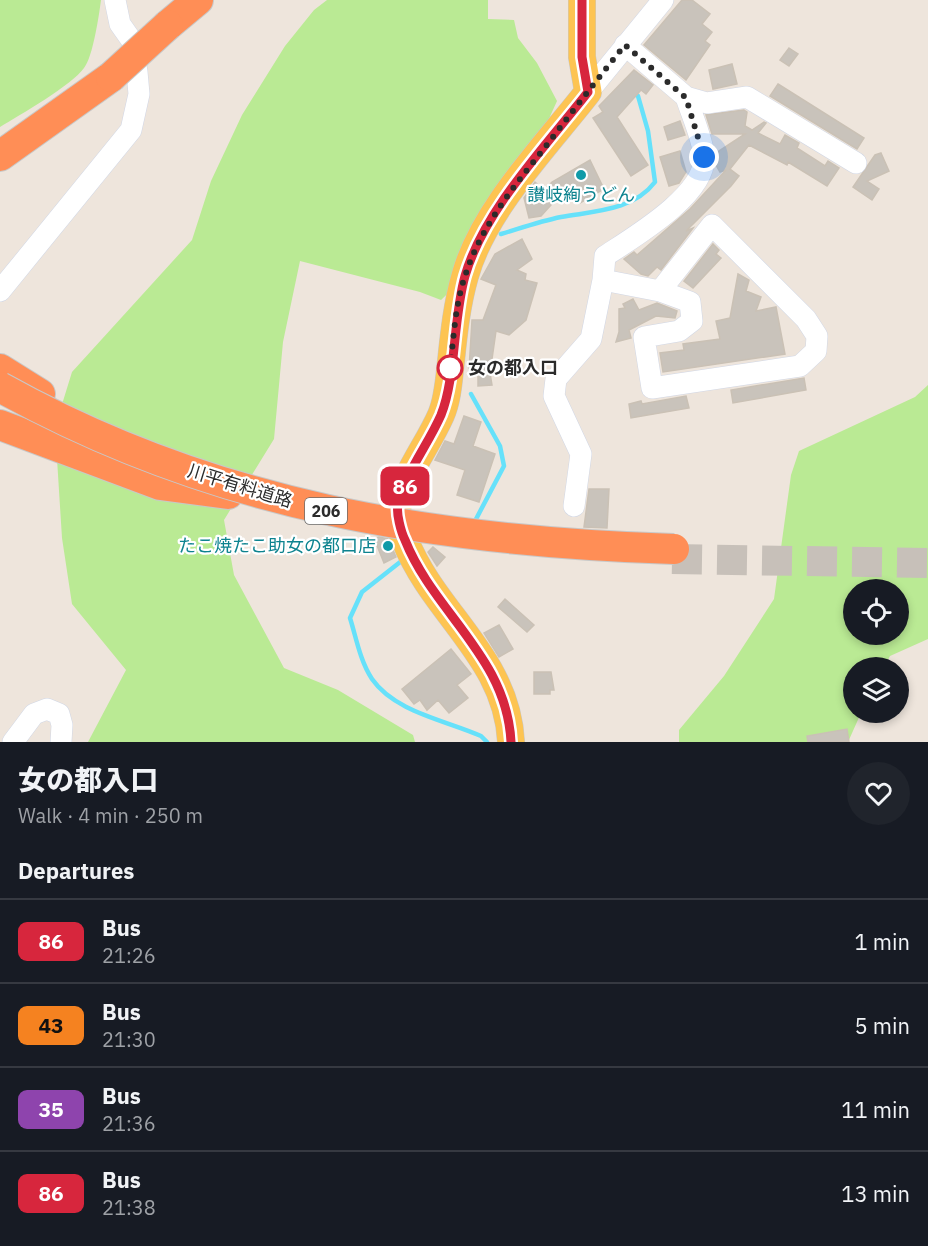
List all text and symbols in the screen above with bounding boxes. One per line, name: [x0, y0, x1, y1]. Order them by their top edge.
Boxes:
your location: [689, 142, 719, 172]
marker: 讃岐絢うどん: [574, 168, 588, 182]
place label: 讃岐絢うどん: [527, 183, 635, 206]
marker: 女の都入口: [437, 355, 463, 381]
place label: 女の都入口: [468, 356, 558, 379]
street label: 川平有料道路: [185, 459, 295, 512]
line badge: 86: [378, 466, 432, 506]
text: 86: [392, 472, 418, 500]
road number: 206: [305, 498, 347, 524]
place label: たこ焼たこ助女の都口店: [178, 534, 376, 557]
marker: たこ焼たこ助女の都口店: [381, 539, 395, 553]
map controls: [843, 579, 909, 723]
button: locate: [843, 579, 909, 645]
button: layers: [843, 657, 909, 723]
text: 女の都入口: [18, 761, 158, 798]
button: heart: [847, 762, 910, 825]
text: Walk · 4 min · 250 m: [18, 802, 203, 829]
text: Departures: [18, 856, 134, 885]
text: Bus: [102, 913, 141, 942]
text: 86: [38, 927, 64, 955]
text: 1 min: [854, 927, 910, 956]
text: 21:26: [102, 942, 156, 969]
text: Bus: [102, 997, 141, 1026]
text: 43: [38, 1011, 64, 1039]
text: 5 min: [854, 1011, 910, 1040]
text: 21:30: [102, 1026, 156, 1053]
text: Bus: [102, 1081, 141, 1110]
text: 35: [38, 1095, 64, 1123]
text: 11 min: [841, 1095, 910, 1124]
text: 21:36: [102, 1110, 156, 1137]
text: Bus: [102, 1165, 141, 1194]
text: 86: [38, 1179, 64, 1207]
text: 13 min: [841, 1179, 910, 1208]
text: 21:38: [102, 1194, 156, 1221]

